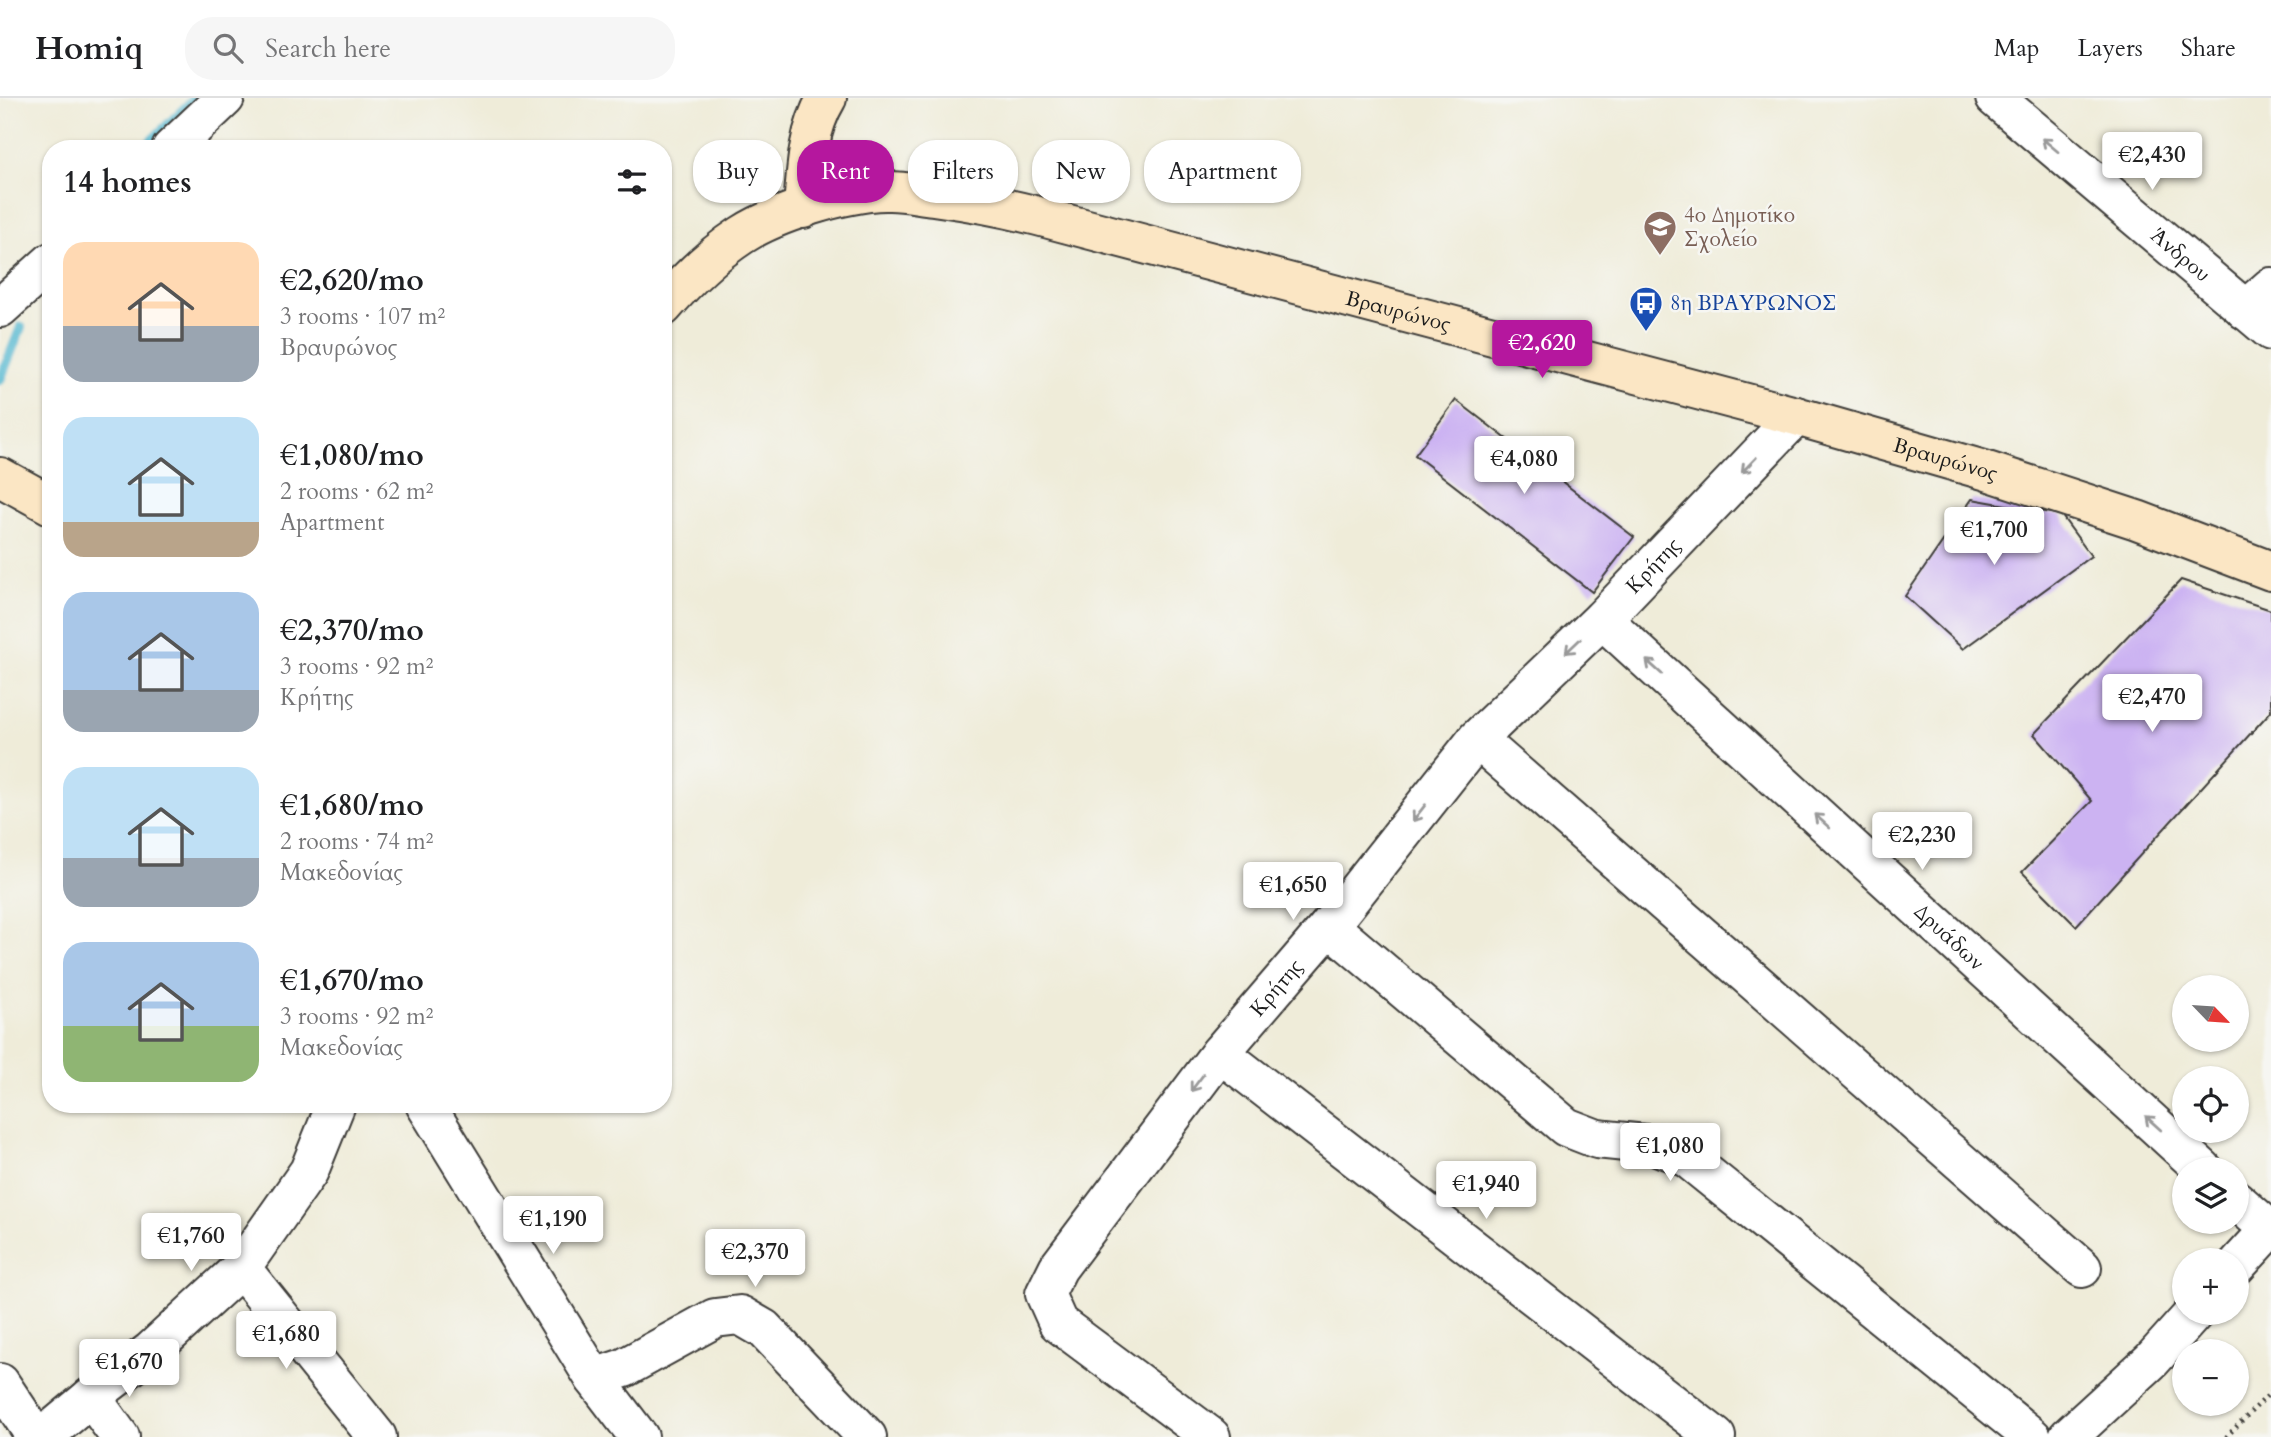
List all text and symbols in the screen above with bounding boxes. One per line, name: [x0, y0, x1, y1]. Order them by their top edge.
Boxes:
search box: [185, 17, 675, 80]
text: Homiq: [35, 26, 143, 71]
icon: search: [209, 29, 247, 67]
text: Search here: [265, 31, 391, 66]
text: Map: [1994, 32, 2040, 65]
text: Layers: [2078, 32, 2143, 65]
text: Share: [2181, 32, 2236, 65]
pin: €2,430: [2095, 132, 2209, 192]
one-way arrow: [2042, 137, 2060, 152]
text: €2,430: [2118, 139, 2186, 170]
chip: Buy: [693, 140, 783, 203]
chip: Rent: [797, 140, 894, 203]
chip: Filters: [908, 140, 1018, 203]
chip: New: [1032, 140, 1130, 203]
chip: Apartment: [1144, 140, 1301, 203]
text: 14 homes: [63, 162, 192, 203]
icon: filters: [613, 163, 651, 201]
place label: 4ο Δημοτίκο Σχολείο: [1684, 201, 1795, 254]
school or university icon: 4ο Δημοτίκο Σχολείο: [1641, 208, 1679, 257]
street label: Άνδρου: [2145, 221, 2217, 288]
text: €2,620/mo: [280, 260, 424, 301]
icon: home: [119, 270, 203, 354]
street label: Βραυρώνος: [1343, 283, 1454, 339]
bus stop icon: 8η ΒΡΑΥΡΩΝΟΣ: [1627, 284, 1665, 333]
place label: 8η ΒΡΑΥΡΩΝΟΣ: [1670, 289, 1836, 318]
text: 3 rooms · 107 m²: [280, 301, 445, 332]
pin: €2,620: [1485, 320, 1599, 380]
text: €2,620: [1508, 327, 1576, 358]
text: Βραυρώνος: [280, 332, 397, 363]
street label: Βραυρώνος: [1890, 430, 2002, 488]
text: €1,080/mo: [280, 435, 424, 476]
pin: €4,080: [1467, 436, 1581, 496]
text: €4,080: [1490, 443, 1558, 474]
icon: home: [119, 445, 203, 529]
one-way arrow: [1740, 456, 1757, 473]
text: 2 rooms · 62 m²: [280, 476, 433, 507]
text: Apartment: [280, 507, 384, 538]
pin: €1,700: [1937, 508, 2051, 567]
text: €1,700: [1960, 514, 2028, 545]
street label: Κρήτης: [1619, 531, 1687, 600]
text: €2,370/mo: [280, 610, 424, 651]
icon: home: [119, 620, 203, 704]
one-way arrow: [1565, 637, 1582, 654]
text: 3 rooms · 92 m²: [280, 651, 433, 682]
one-way arrow: [1645, 659, 1663, 675]
pin: €2,470: [2095, 674, 2209, 734]
text: €2,470: [2118, 681, 2186, 712]
text: Κρήτης: [280, 682, 354, 713]
text: €1,680/mo: [280, 785, 424, 826]
icon: home: [119, 795, 203, 879]
one-way arrow: [1411, 803, 1427, 821]
one-way arrow: [1814, 812, 1831, 829]
pin: €2,230: [1865, 812, 1979, 872]
text: €2,230: [1888, 819, 1956, 850]
text: 2 rooms · 74 m²: [280, 826, 433, 857]
text: Μακεδονίας: [280, 857, 403, 888]
pin: €1,650: [1236, 862, 1350, 922]
text: €1,650: [1259, 869, 1327, 900]
street label: Δρυάδων: [1908, 897, 1991, 977]
street label: Κρήτης: [1243, 953, 1309, 1023]
text: €1,670/mo: [280, 960, 424, 1001]
icon: home: [119, 970, 203, 1054]
north arrow: [2172, 975, 2249, 1052]
map controls: [2172, 975, 2249, 1416]
text: 3 rooms · 92 m²: [280, 1001, 433, 1032]
text: Μακεδονίας: [280, 1032, 403, 1063]
button: locate: [2172, 1066, 2249, 1143]
one-way arrow: [1190, 1073, 1205, 1092]
one-way arrow: [2144, 1115, 2162, 1131]
pin: €1,080: [1613, 1124, 1727, 1183]
text: €1,080: [1636, 1130, 1704, 1161]
button: layers: [2172, 1157, 2249, 1234]
pin: €1,940: [1429, 1162, 1543, 1221]
text: €1,940: [1452, 1168, 1520, 1199]
pin: €1,190: [496, 1196, 610, 1256]
text: €1,190: [519, 1203, 587, 1234]
pin: €1,760: [134, 1214, 248, 1273]
text: €1,760: [157, 1220, 225, 1251]
pin: €2,370: [698, 1230, 812, 1289]
text: €2,370: [721, 1236, 789, 1267]
button: +: [2172, 1248, 2249, 1325]
pin: €1,680: [229, 1312, 343, 1371]
text: €1,680: [252, 1318, 320, 1349]
button: −: [2172, 1339, 2249, 1416]
pin: €1,670: [72, 1340, 186, 1399]
text: €1,670: [95, 1346, 163, 1377]

